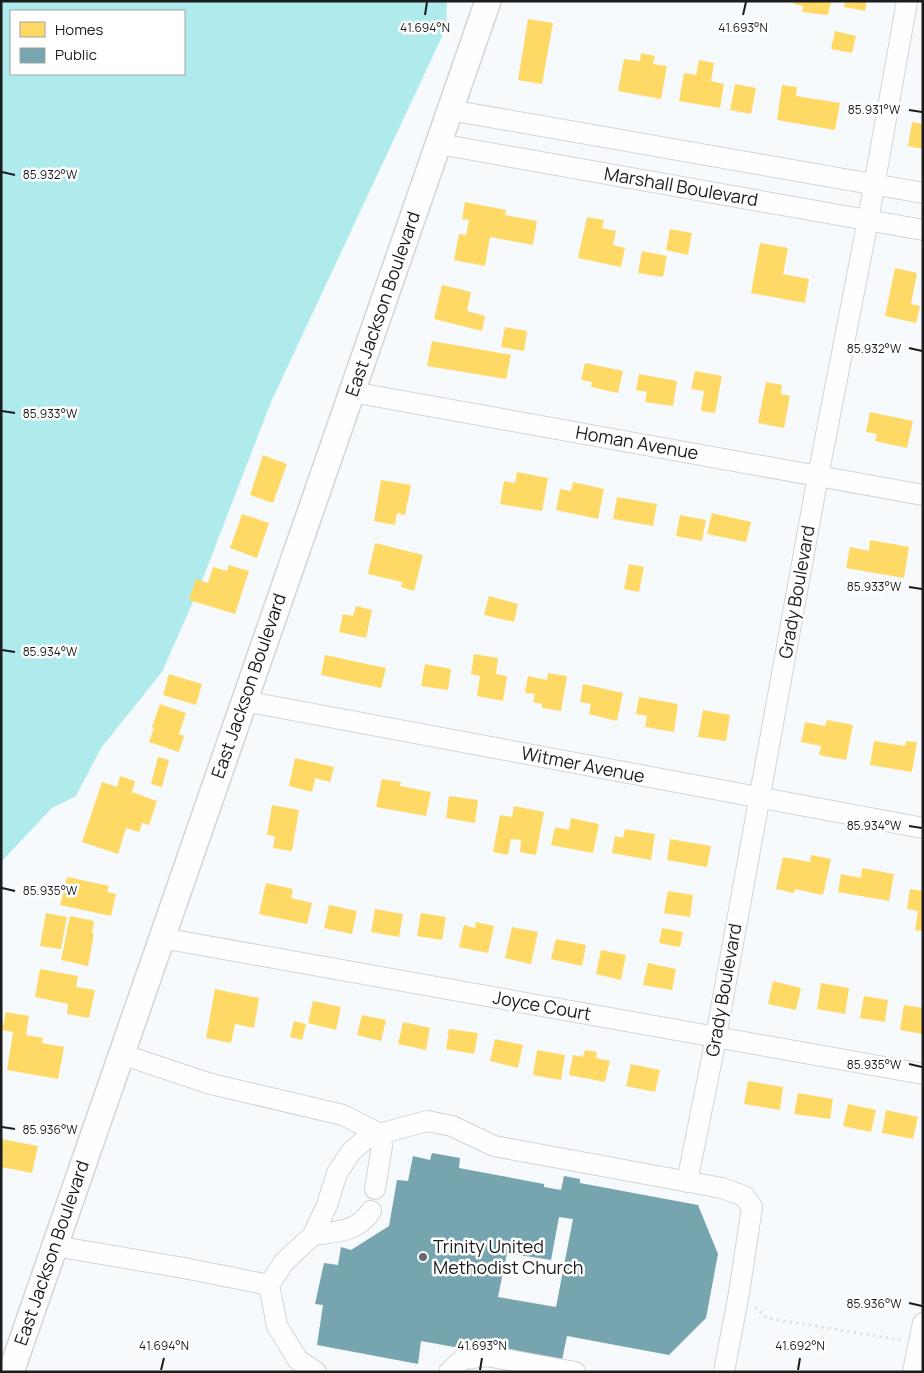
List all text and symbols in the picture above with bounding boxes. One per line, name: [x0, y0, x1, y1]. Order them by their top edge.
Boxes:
legend: [10, 10, 185, 75]
text: Homes: [55, 19, 104, 40]
text: 41.694°N: [400, 19, 450, 36]
text: 41.693°N: [718, 19, 768, 36]
text: Public: [55, 44, 97, 65]
text: 85.931°W: [848, 101, 901, 118]
street label: Marshall Boulevard: [602, 161, 760, 211]
text: 85.932°W: [23, 166, 78, 183]
street label: East Jackson Boulevard: [339, 208, 425, 399]
text: 85.932°W: [847, 340, 902, 357]
text: 85.933°W: [23, 405, 78, 422]
street label: Homan Avenue: [574, 419, 700, 465]
street label: Grady Boulevard: [772, 523, 820, 660]
text: 85.933°W: [847, 578, 902, 595]
street label: East Jackson Boulevard: [205, 590, 291, 781]
text: 85.934°W: [23, 643, 78, 660]
street label: Witmer Avenue: [519, 740, 647, 788]
text: 85.934°W: [847, 817, 902, 834]
text: 85.935°W: [23, 882, 78, 899]
street label: Grady Boulevard: [699, 921, 747, 1058]
street label: Joyce Court: [491, 985, 593, 1025]
text: 85.935°W: [847, 1056, 902, 1073]
text: 85.936°W: [22, 1121, 78, 1138]
street label: East Jackson Boulevard: [8, 1157, 94, 1348]
place label: Trinity United Methodist Church: [433, 1234, 584, 1279]
marker: Trinity United Methodist Church: [417, 1251, 429, 1263]
text: 85.936°W: [846, 1295, 902, 1312]
text: 41.694°N: [139, 1337, 189, 1354]
text: 41.693°N: [457, 1337, 507, 1354]
text: 41.692°N: [775, 1337, 825, 1354]

